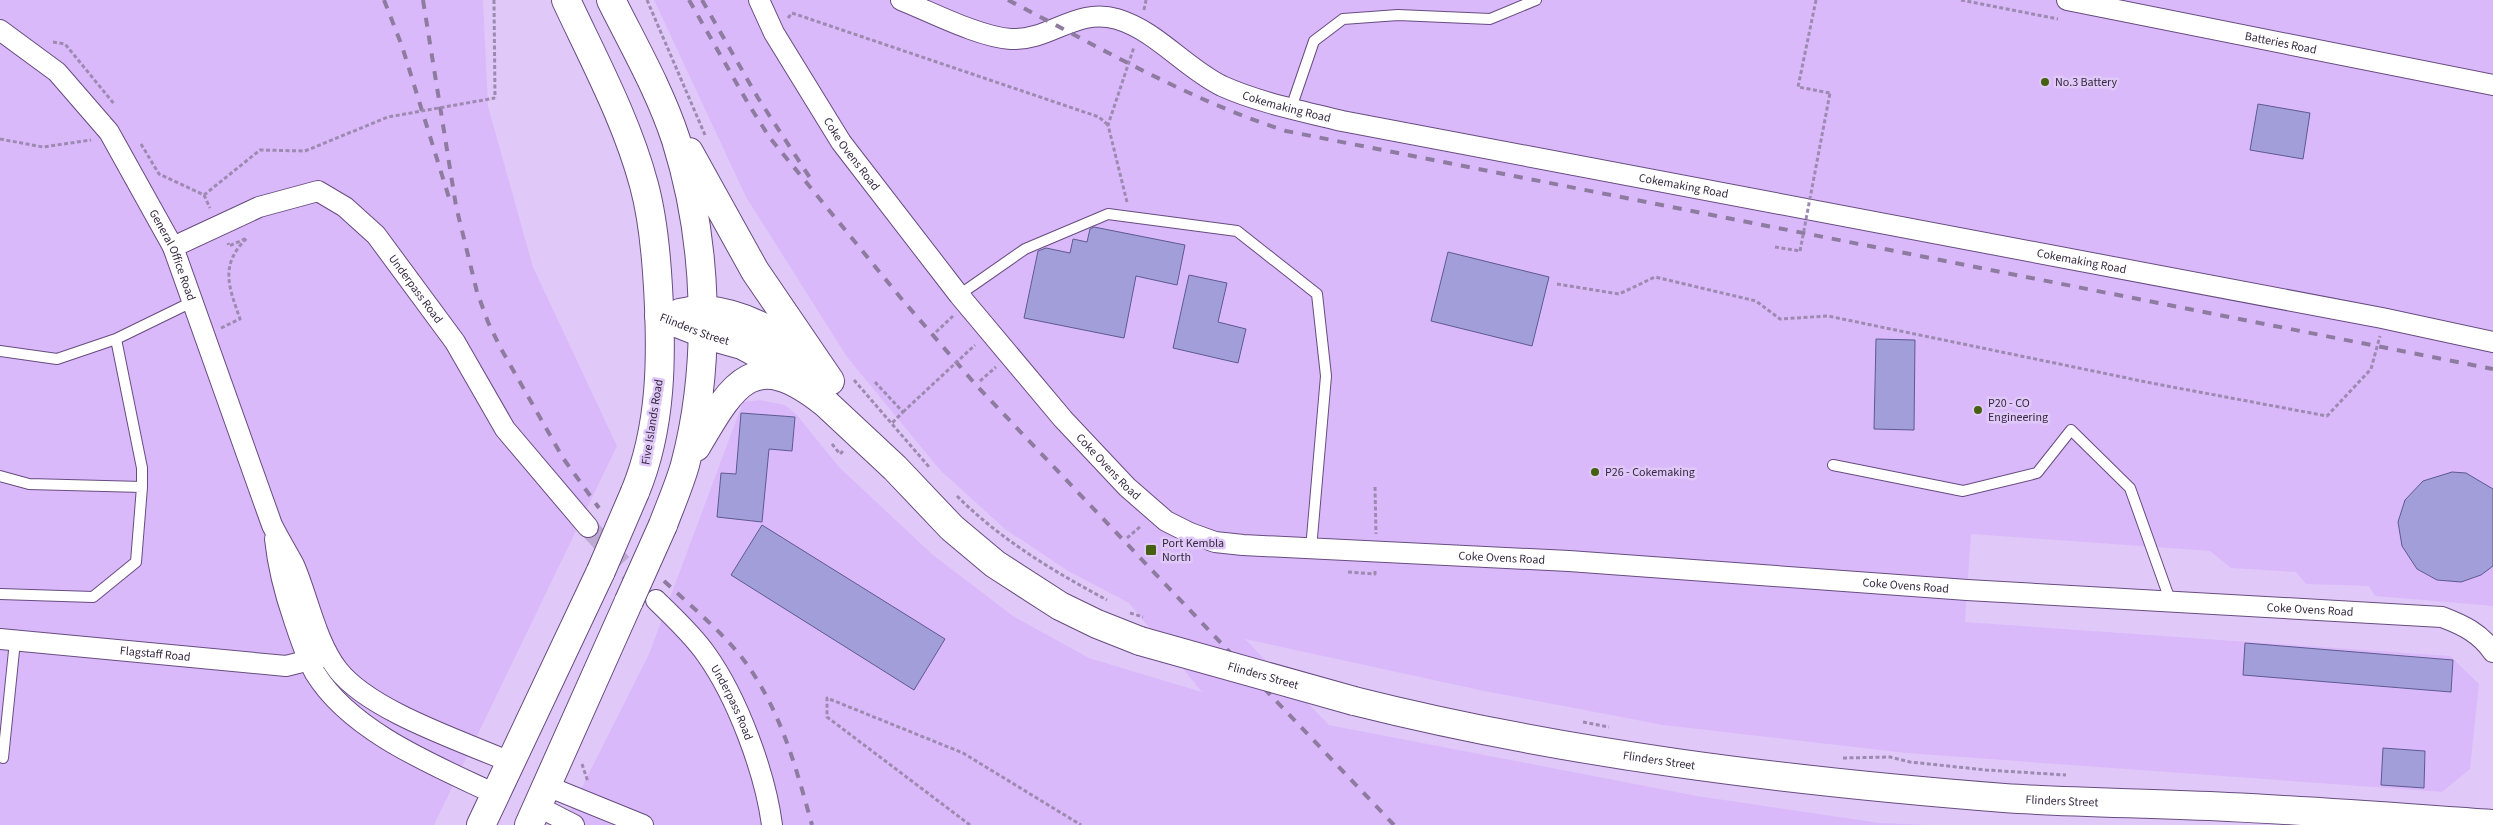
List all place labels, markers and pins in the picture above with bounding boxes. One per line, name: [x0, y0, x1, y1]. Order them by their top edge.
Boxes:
place label: No.3 Battery: [2055, 74, 2118, 91]
marker: No.3 Battery: [2039, 76, 2051, 88]
place label: P20 - CO Engineering: [1988, 395, 2048, 426]
marker: P20 - CO Engineering: [1972, 404, 1984, 416]
place label: P26 - Cokemaking: [1605, 464, 1695, 481]
marker: P26 - Cokemaking: [1589, 466, 1601, 478]
place label: Port Kembla North: [1162, 535, 1224, 566]
marker: Port Kembla North: [1144, 543, 1158, 557]

